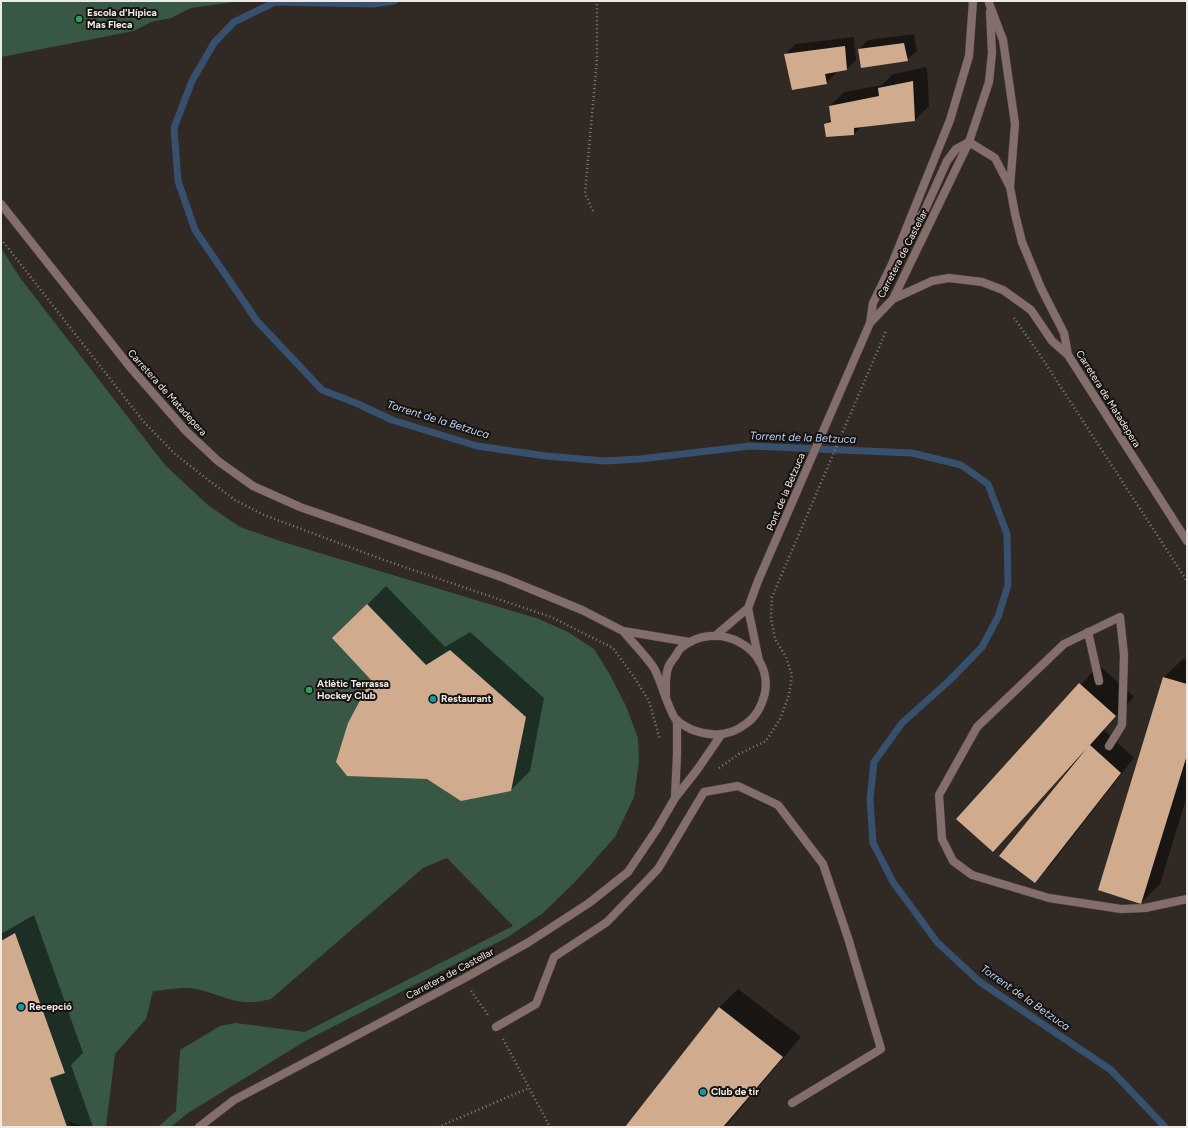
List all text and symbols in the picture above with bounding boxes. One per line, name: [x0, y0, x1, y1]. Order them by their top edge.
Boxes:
place label: Escola d'Hípica Mas Fleca: [87, 7, 157, 30]
marker: Escola d'Hípica Mas Fleca: [74, 14, 84, 24]
street label: Carretera de Castellar: [876, 208, 930, 300]
street label: Carretera de Matadepera: [125, 347, 209, 439]
street label: Carretera de Matadepera: [1073, 348, 1143, 450]
water label: Torrent de la Betzuca: [385, 398, 491, 442]
water label: Torrent de la Betzuca: [750, 430, 856, 446]
street label: Pont de la Betzuca: [764, 451, 808, 533]
place label: Atlètic Terrassa Hockey Club: [317, 678, 389, 702]
marker: Atlètic Terrassa Hockey Club: [304, 685, 314, 695]
place label: Restaurant: [441, 693, 491, 705]
marker: Restaurant: [428, 694, 438, 704]
street label: Carretera de Castellar: [404, 946, 496, 1002]
water label: Torrent de la Betzuca: [978, 962, 1072, 1034]
place label: Recepció: [29, 1001, 72, 1013]
marker: Recepció: [16, 1002, 26, 1012]
place label: Club de tir: [711, 1086, 759, 1098]
marker: Club de tir: [698, 1087, 708, 1097]

